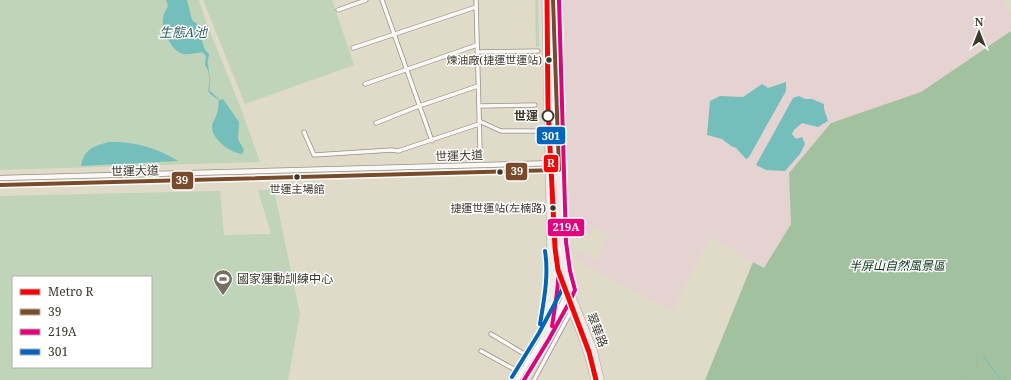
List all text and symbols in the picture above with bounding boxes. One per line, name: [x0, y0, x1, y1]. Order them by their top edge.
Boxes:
north arrow: [959, 12, 999, 52]
text: N: [975, 14, 984, 29]
water label: 生態A池: [159, 23, 209, 41]
place label: 煉油廠(捷運世運站): [446, 52, 542, 67]
marker: 煉油廠(捷運世運站): [544, 55, 554, 65]
place label: 世運: [514, 107, 538, 124]
marker: 世運: [541, 109, 555, 123]
line badge: 301: [536, 126, 566, 145]
text: 301: [542, 128, 560, 143]
street label: 世運大道: [435, 146, 483, 165]
line badge: R: [543, 154, 559, 173]
text: R: [547, 155, 555, 170]
street label: 世運大道: [111, 162, 159, 179]
line badge: 39: [505, 162, 528, 181]
text: 39: [511, 163, 523, 178]
unlabelled marker: [495, 167, 505, 177]
line badge: 39: [171, 171, 194, 190]
text: 39: [176, 172, 188, 187]
marker: 世運主場館: [292, 172, 302, 182]
place label: 世運主場館: [270, 181, 325, 196]
place label: 捷運世運站(左楠路): [450, 200, 546, 215]
marker: 捷運世運站(左楠路): [548, 203, 558, 213]
line badge: 219A: [547, 218, 585, 237]
text: 219A: [553, 219, 580, 234]
park label: 半屏山自然風景區: [849, 257, 947, 274]
sports icon: 國家運動訓練中心: [212, 268, 234, 296]
place label: 國家運動訓練中心: [237, 270, 333, 287]
legend: [12, 276, 152, 368]
text: Metro R: [48, 283, 94, 300]
text: 39: [48, 303, 61, 320]
street label: 翠華路: [583, 310, 612, 350]
text: 219A: [48, 323, 77, 340]
text: 301: [48, 343, 68, 360]

